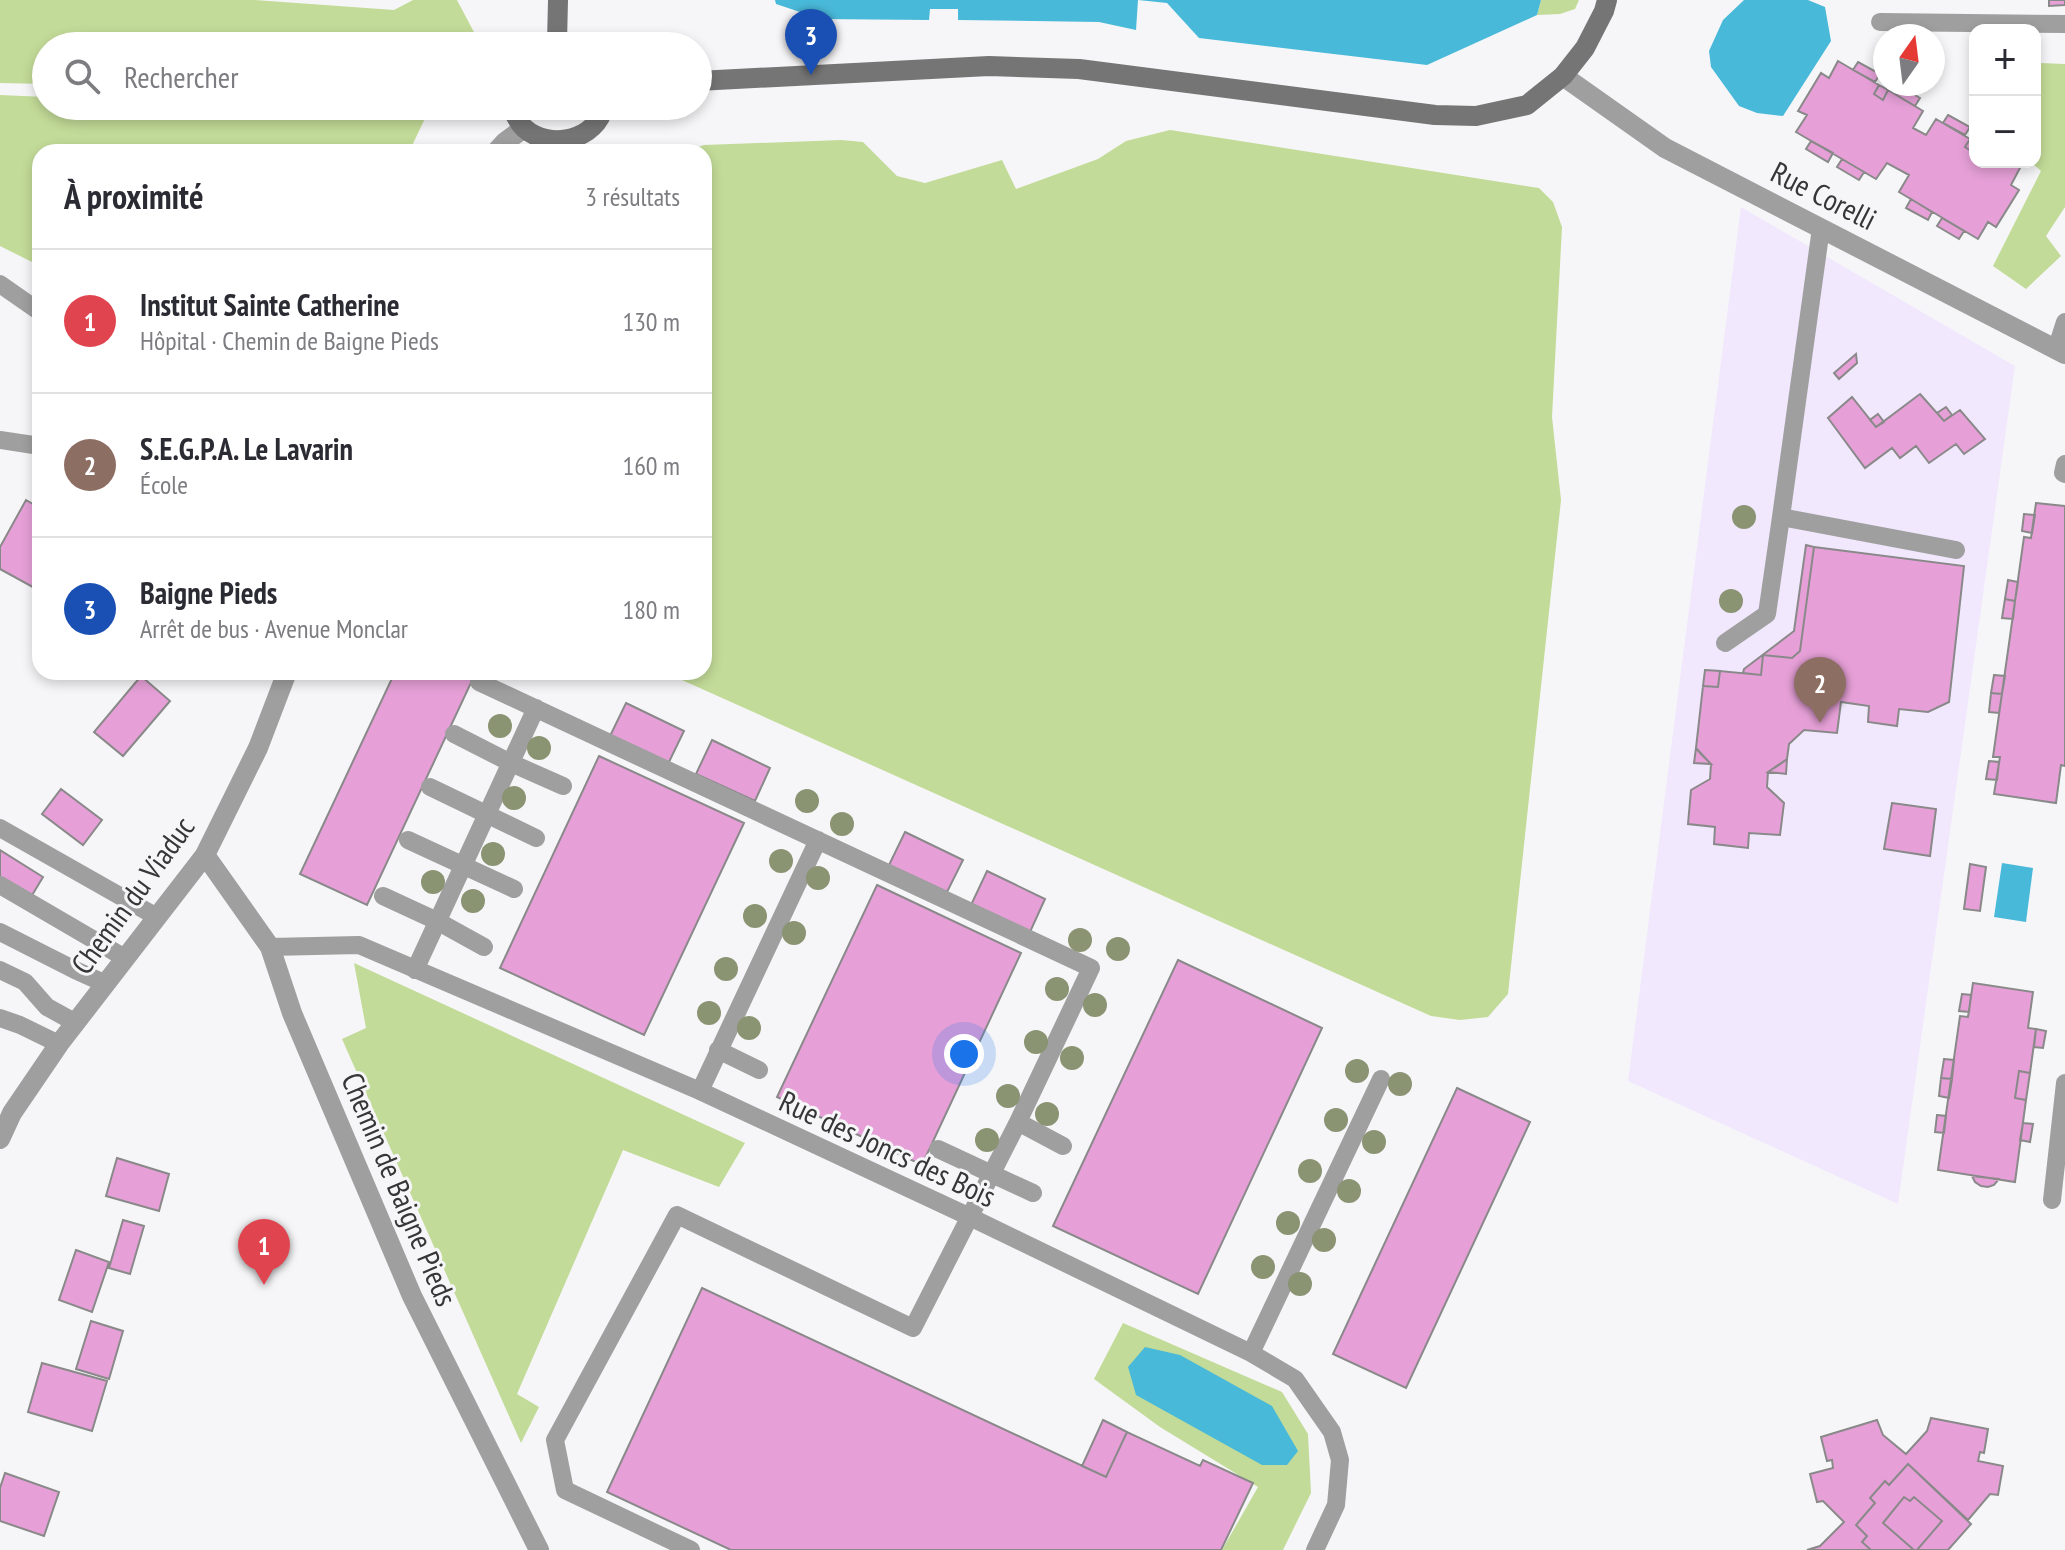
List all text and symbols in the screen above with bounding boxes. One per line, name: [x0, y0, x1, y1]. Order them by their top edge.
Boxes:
pin: 3: [785, 9, 837, 75]
north arrow: [1873, 24, 1945, 96]
map controls: [1969, 24, 2041, 168]
button: +: [1969, 24, 2041, 96]
search box: [32, 32, 712, 120]
icon: search: [60, 54, 104, 98]
text: Rechercher: [124, 57, 238, 96]
button: −: [1969, 96, 2041, 168]
street label: Rue Corelli: [1765, 152, 1883, 238]
text: À proximité: [64, 174, 204, 218]
text: 3 résultats: [585, 180, 680, 213]
text: Institut Sainte Catherine: [140, 285, 399, 324]
text: 1: [84, 305, 96, 338]
text: 130 m: [622, 305, 680, 338]
text: Hôpital · Chemin de Baigne Pieds: [140, 324, 439, 357]
text: S.E.G.P.A. Le Lavarin: [140, 429, 353, 468]
text: 2: [84, 449, 96, 482]
text: 160 m: [622, 449, 680, 482]
text: École: [140, 468, 188, 501]
text: Baigne Pieds: [140, 573, 277, 612]
text: 3: [84, 593, 96, 626]
text: 180 m: [622, 593, 680, 626]
text: Arrêt de bus · Avenue Monclar: [140, 612, 408, 645]
pin: 2: [1794, 657, 1846, 723]
street label: Chemin du Viaduc: [62, 808, 203, 982]
your location: [944, 1034, 984, 1074]
street label: Chemin de Baigne Pieds: [333, 1066, 467, 1312]
street label: Rue des Joncs des Bois: [774, 1081, 1002, 1215]
pin: 1: [238, 1219, 290, 1285]

